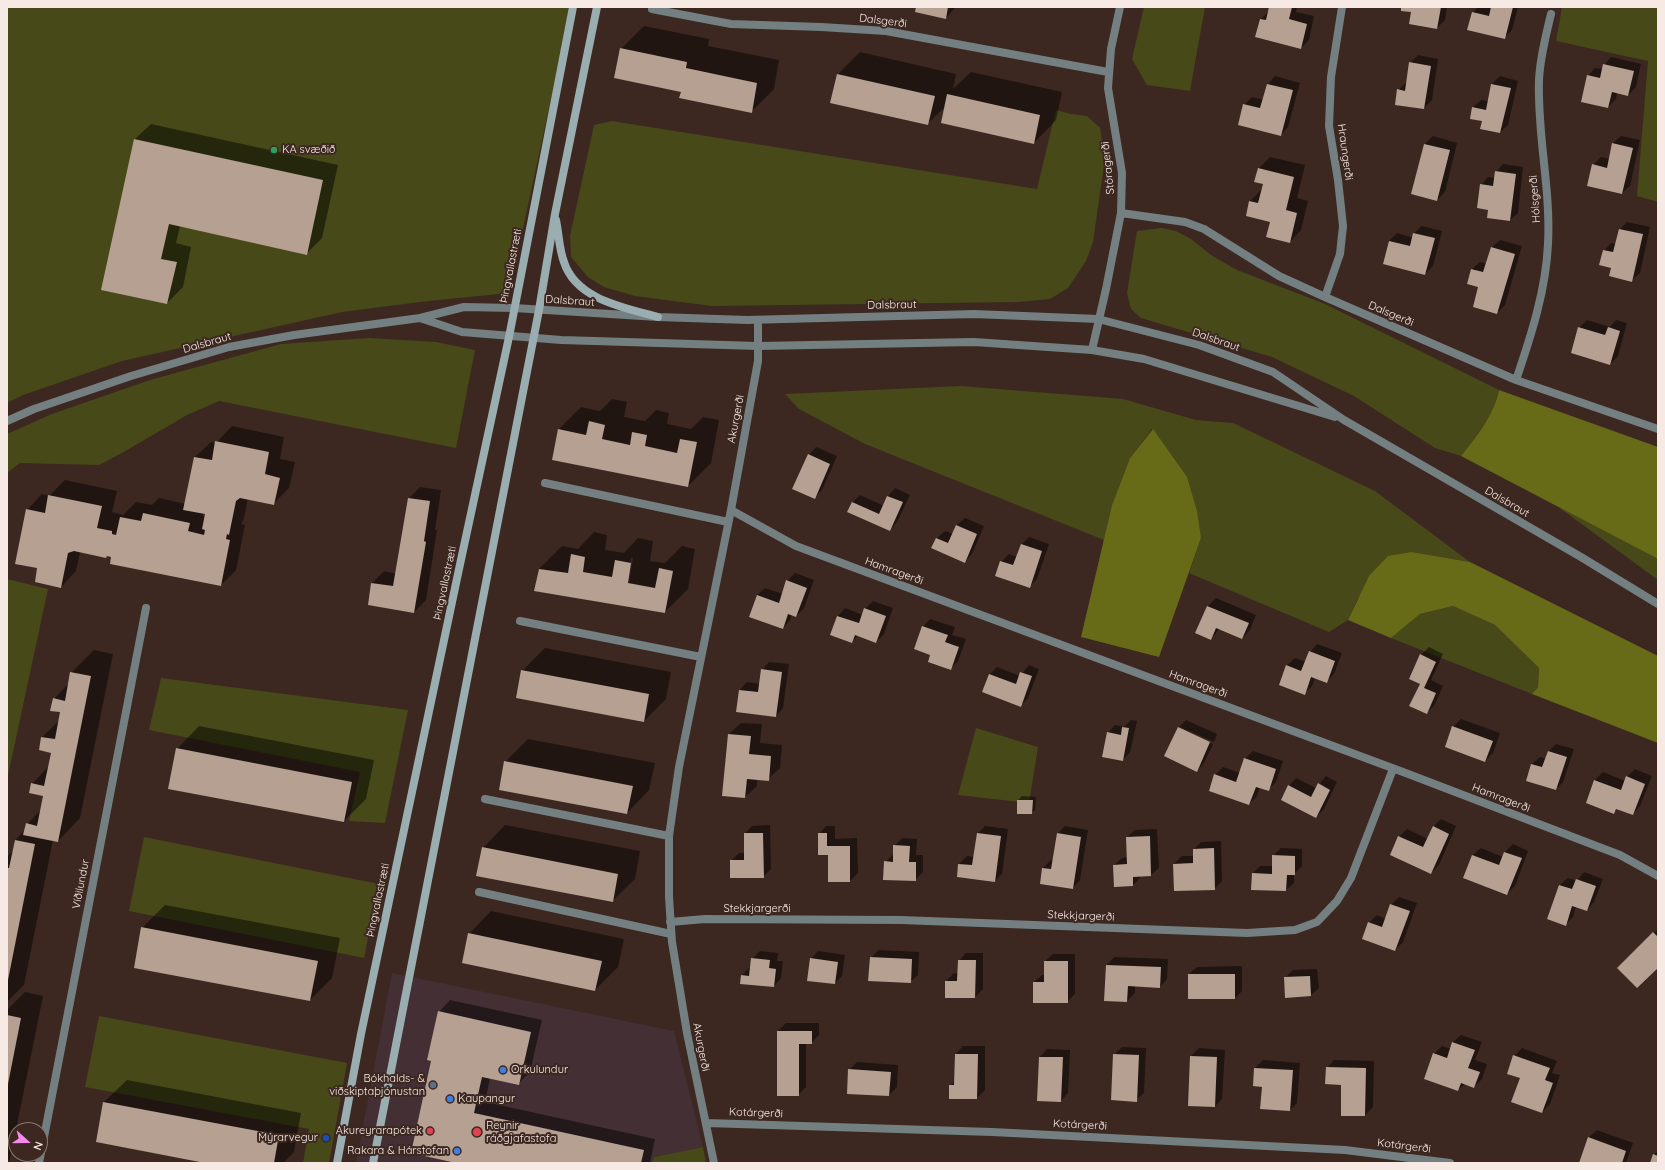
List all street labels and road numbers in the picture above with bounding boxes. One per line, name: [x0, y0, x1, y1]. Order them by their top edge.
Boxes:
street label: Dalsgerði: [858, 12, 908, 30]
street label: Hraungerði: [1335, 123, 1355, 181]
street label: Stóragerði: [1099, 141, 1117, 195]
street label: Hólsgerði: [1527, 175, 1543, 223]
street label: Þingvallastræti: [497, 228, 525, 304]
street label: Dalsbraut: [545, 293, 595, 309]
street label: Dalsbraut: [867, 298, 917, 312]
street label: Dalsgerði: [1366, 299, 1416, 329]
street label: Dalsbraut: [1190, 326, 1242, 354]
street label: Dalsbraut: [181, 330, 233, 356]
street label: Akurgerði: [725, 394, 747, 444]
street label: Dalsbraut: [1482, 484, 1532, 520]
street label: Þingvallastræti: [431, 545, 459, 621]
street label: Hamragerði: [863, 554, 925, 588]
street label: Hamragerði: [1167, 667, 1229, 701]
street label: Hamragerði: [1470, 781, 1532, 815]
street label: Víðilundur: [70, 858, 92, 910]
street label: Þingvallastræti: [364, 862, 392, 938]
street label: Stekkjargerði: [723, 902, 791, 916]
street label: Stekkjargerði: [1047, 908, 1115, 924]
street label: Akurgerði: [690, 1022, 712, 1072]
street label: Kotárgerði: [729, 1105, 783, 1121]
street label: Kotárgerði: [1053, 1117, 1107, 1133]
street label: Kotárgerði: [1376, 1136, 1432, 1156]

